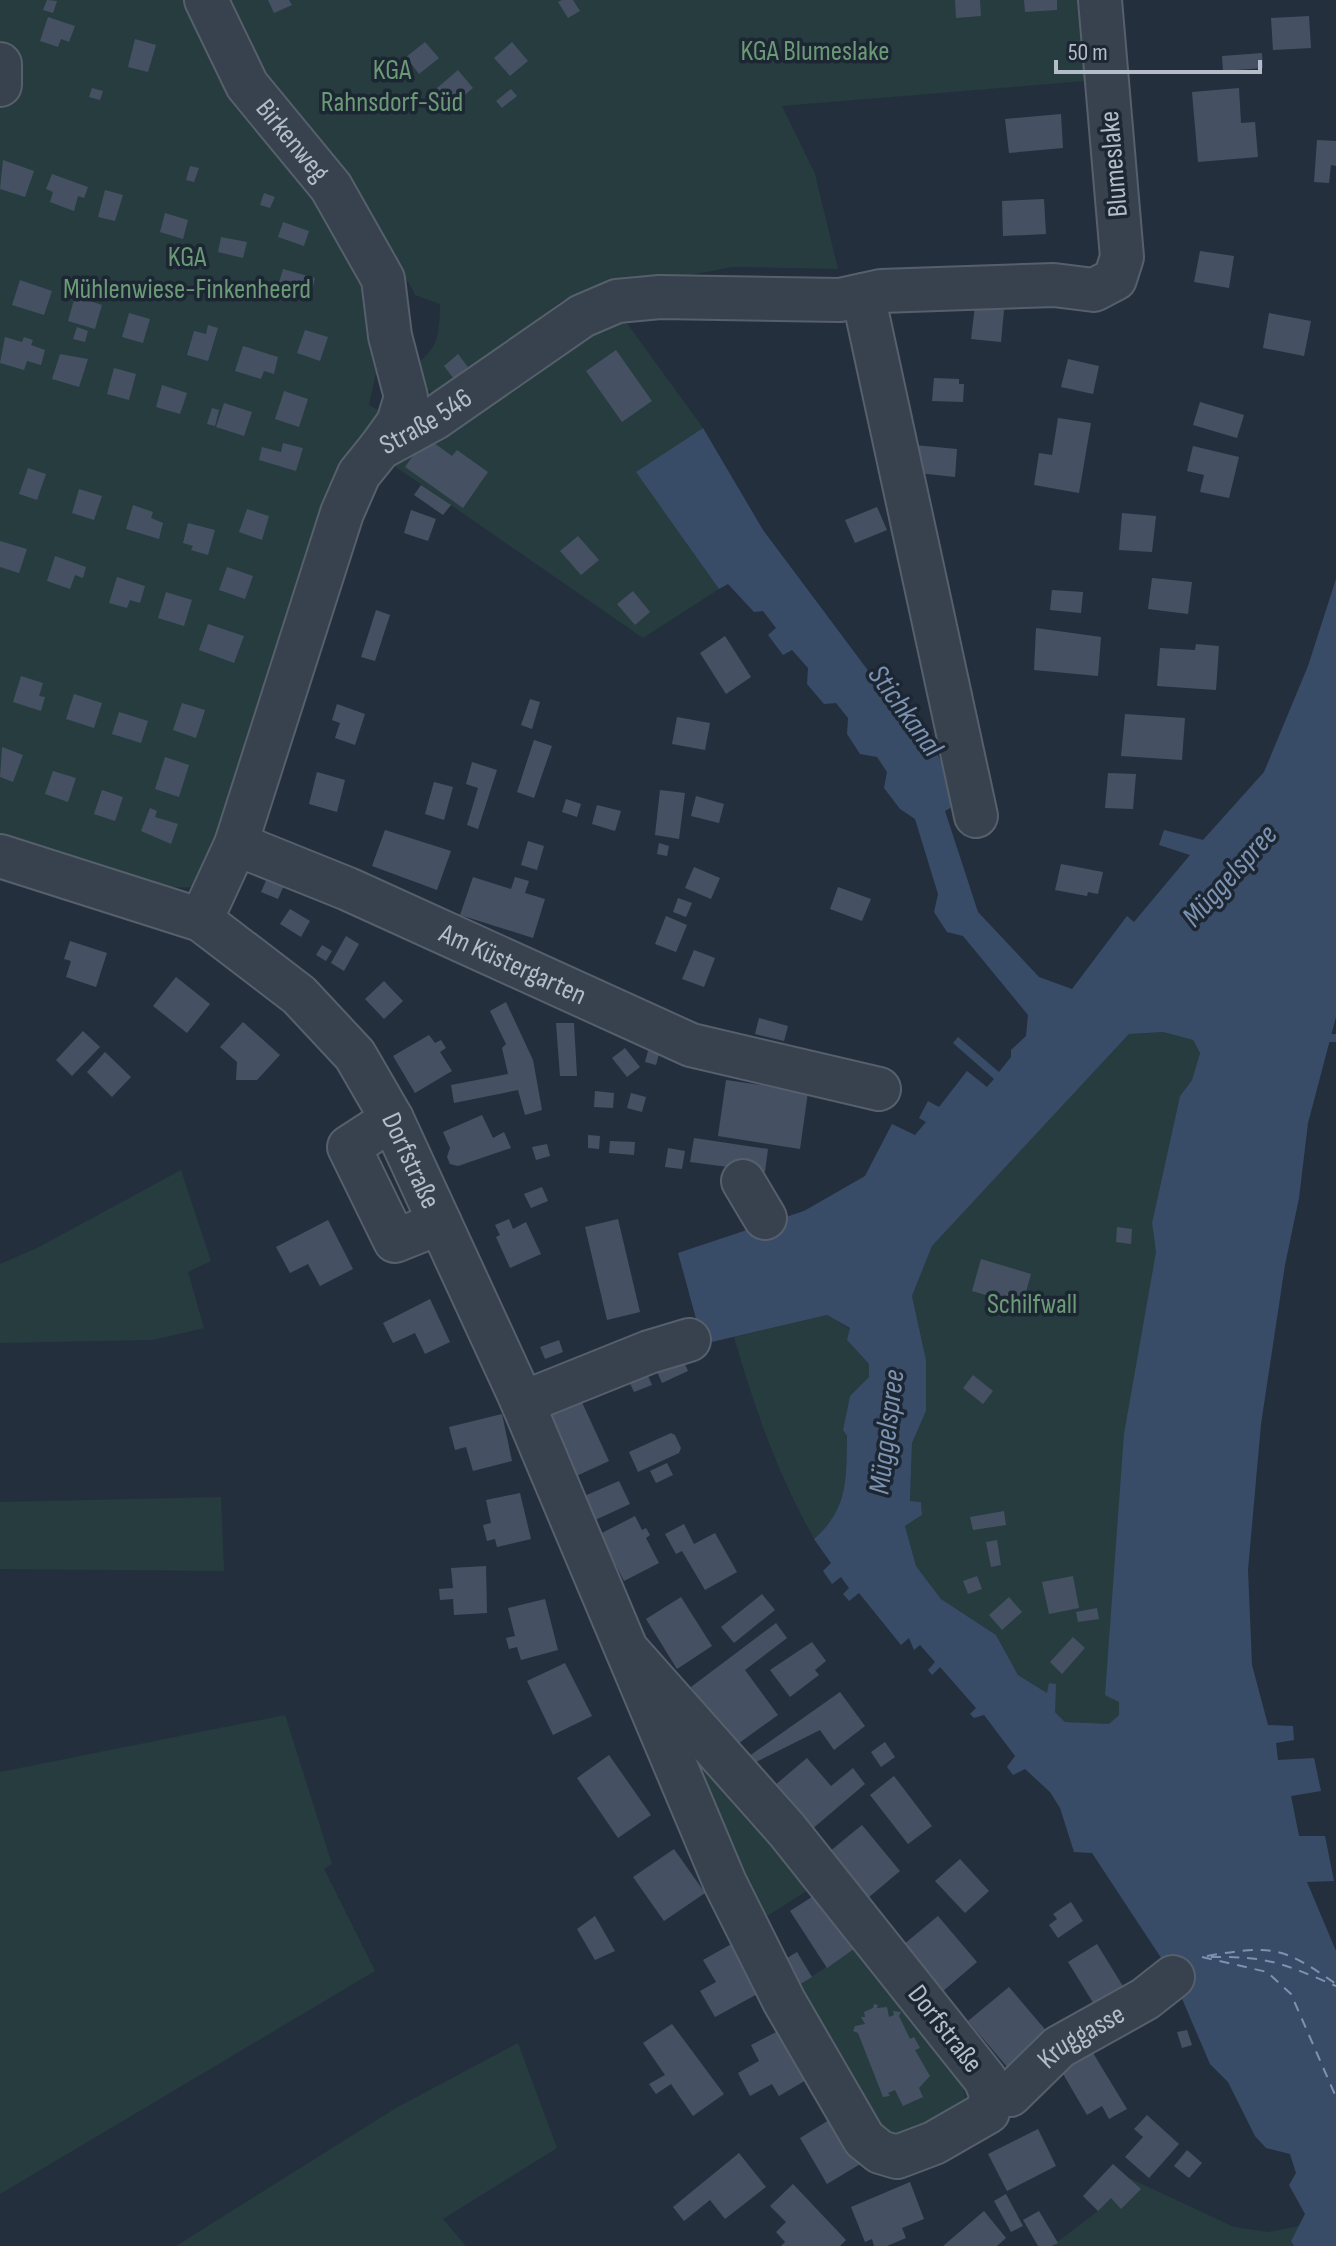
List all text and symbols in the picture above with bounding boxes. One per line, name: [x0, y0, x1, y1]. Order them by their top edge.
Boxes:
scale bar: [1056, 24, 1260, 74]
park label: KGA Blumeslake: [741, 35, 889, 68]
text: 50 m: [1068, 38, 1108, 67]
park label: KGA Rahnsdorf-Süd: [321, 54, 463, 119]
street label: Birkenweg: [249, 92, 336, 188]
street label: Blumeslake: [1093, 110, 1135, 218]
park label: KGA Mühlenwiese-Finkenheerd: [63, 241, 311, 306]
street label: Straße 546: [374, 381, 478, 462]
water label: Stichkanal: [860, 658, 951, 765]
water label: Müggelspree: [1175, 817, 1285, 935]
street label: Am Küstergarten: [434, 916, 592, 1012]
street label: Dorfstraße: [375, 1107, 447, 1214]
park label: Schilfwall: [987, 1288, 1077, 1321]
water label: Müggelspree: [862, 1367, 913, 1496]
street label: Dorfstraße: [901, 1979, 989, 2079]
street label: Kruggasse: [1031, 1997, 1130, 2075]

